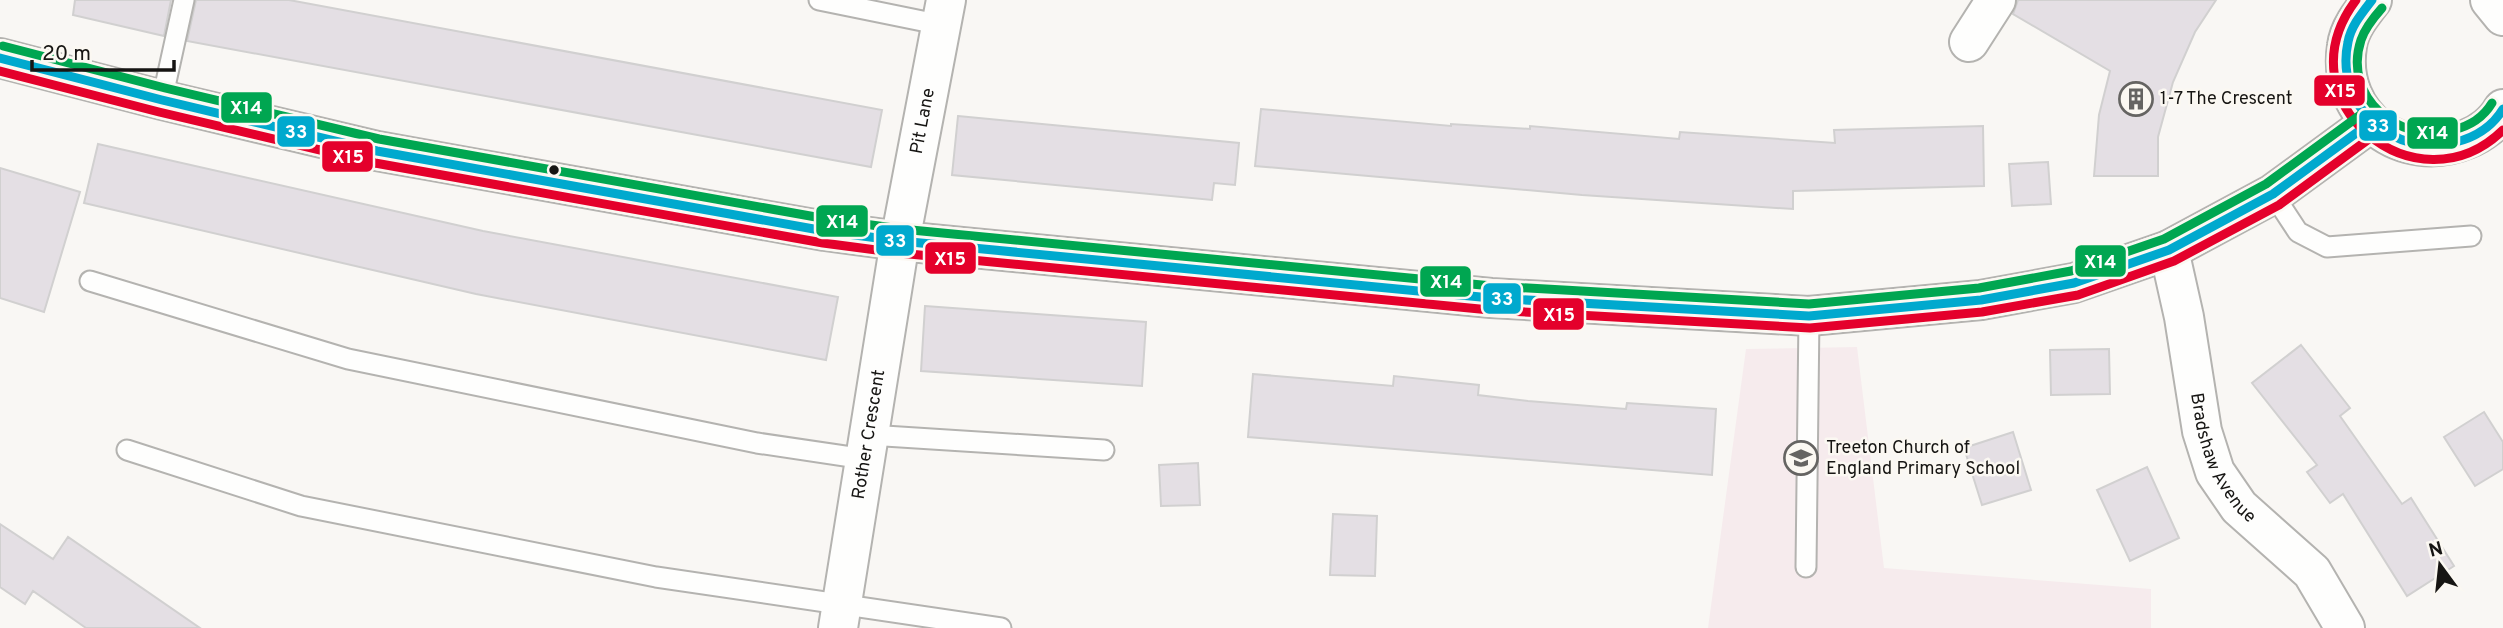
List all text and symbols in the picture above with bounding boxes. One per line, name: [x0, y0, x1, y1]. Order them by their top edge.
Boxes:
scale bar: [32, 28, 173, 72]
text: 20 m: [42, 41, 91, 68]
line badge: X15: [2313, 74, 2366, 107]
building icon: 1-7 The Crescent: [2117, 80, 2155, 118]
text: X15: [2324, 80, 2356, 104]
street label: Pit Lane: [905, 86, 940, 156]
place label: 1-7 The Crescent: [2160, 88, 2292, 111]
line badge: X14: [220, 91, 273, 124]
text: X14: [230, 97, 262, 121]
line badge: 33: [2358, 109, 2398, 142]
line badge: 33: [276, 115, 316, 148]
text: 33: [2367, 115, 2389, 139]
line badge: X14: [2406, 116, 2459, 150]
text: 33: [285, 121, 307, 145]
text: X14: [2416, 122, 2448, 146]
line badge: X15: [321, 140, 374, 173]
text: X15: [332, 146, 364, 170]
unlabelled marker: [547, 163, 561, 177]
line badge: X14: [815, 204, 869, 238]
text: X14: [826, 211, 858, 235]
line badge: 33: [875, 224, 915, 257]
text: 33: [884, 230, 906, 254]
line badge: X15: [924, 241, 977, 275]
line badge: X14: [2074, 244, 2127, 278]
text: X15: [934, 248, 966, 272]
text: X14: [2084, 251, 2116, 275]
line badge: X14: [1419, 265, 1472, 298]
text: X14: [1430, 271, 1462, 295]
line badge: 33: [1482, 282, 1522, 315]
text: 33: [1491, 288, 1513, 312]
line badge: X15: [1532, 297, 1585, 331]
text: X15: [1543, 304, 1575, 328]
street label: Rother Crescent: [847, 368, 891, 501]
street label: Bradshaw Avenue: [2185, 391, 2261, 528]
place label: Treeton Church of England Primary School: [1826, 437, 2020, 481]
school or university icon: Treeton Church of England Primary School: [1782, 439, 1820, 477]
north arrow: [2405, 530, 2475, 600]
text: N: [2426, 537, 2446, 564]

